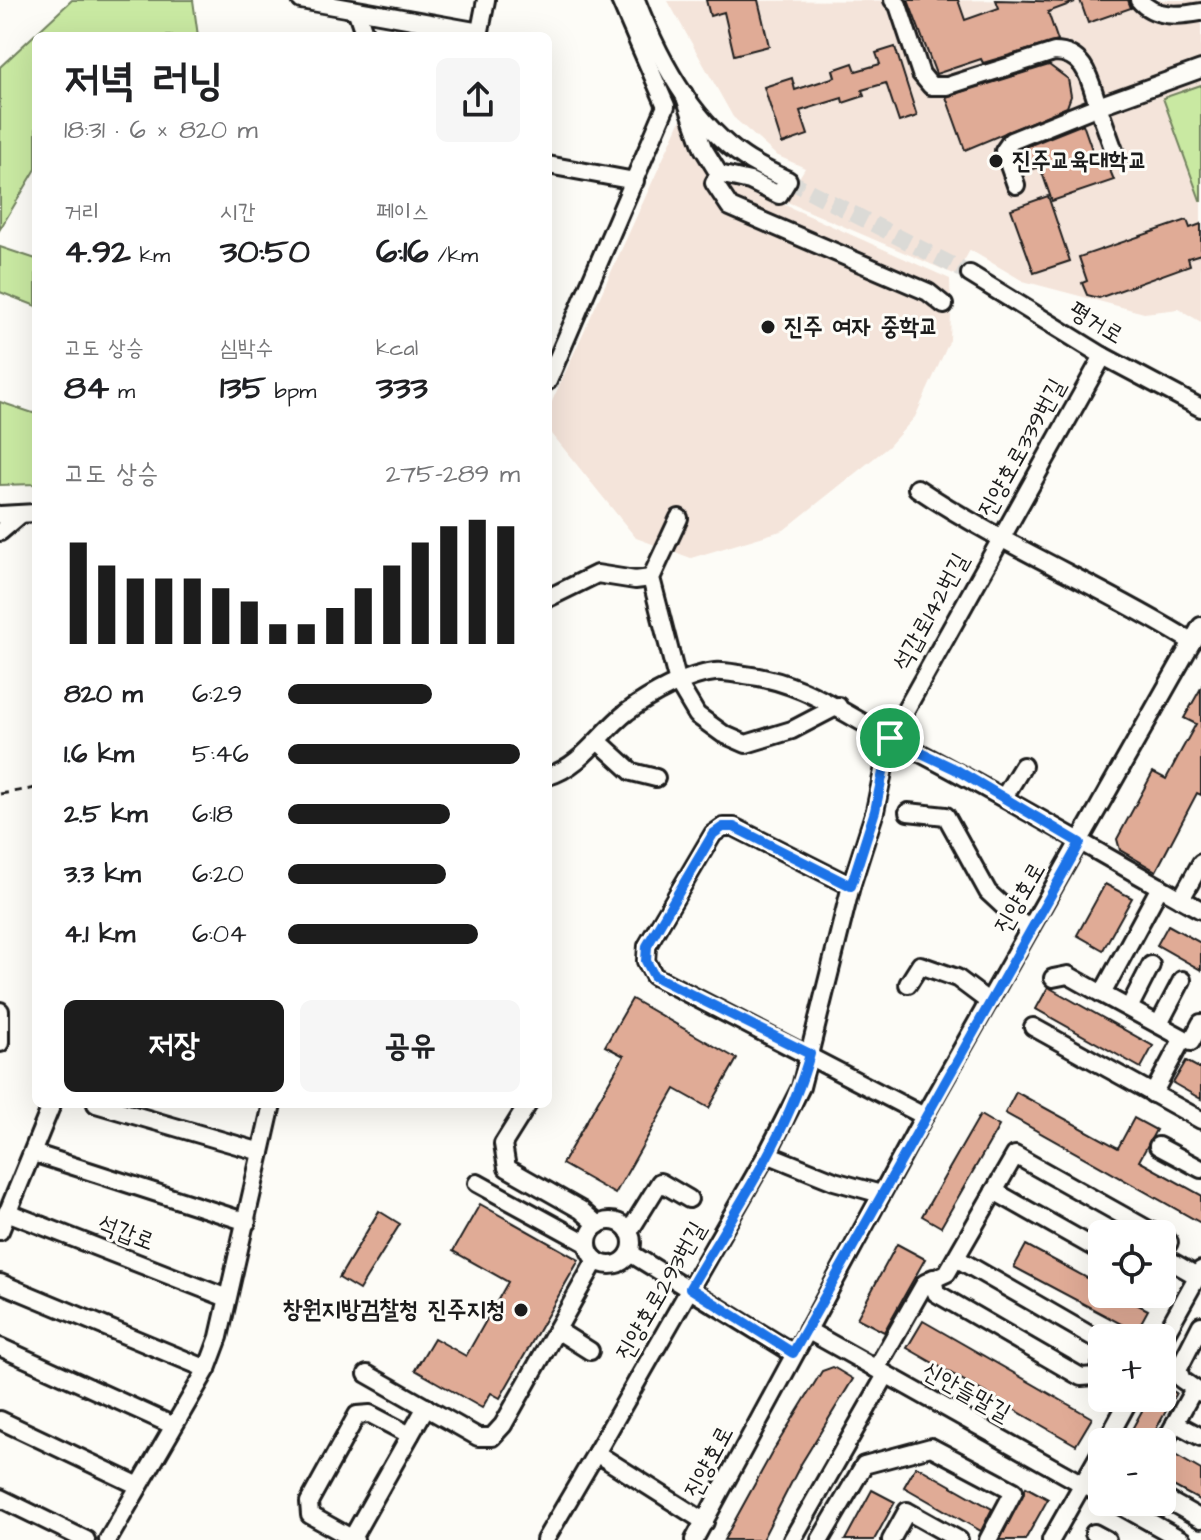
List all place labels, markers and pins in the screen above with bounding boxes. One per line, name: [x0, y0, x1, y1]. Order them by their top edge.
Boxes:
place label: 진주교육대학교: [1012, 144, 1147, 178]
marker: 진주교육대학교: [987, 152, 1005, 170]
place label: 진주 여자 중학교: [784, 310, 938, 344]
marker: 진주 여자 중학교: [759, 318, 777, 336]
pin: [856, 704, 924, 772]
place label: 창원지방검찰청 진주지청: [283, 1293, 505, 1327]
marker: 창원지방검찰청 진주지청: [512, 1301, 530, 1319]

